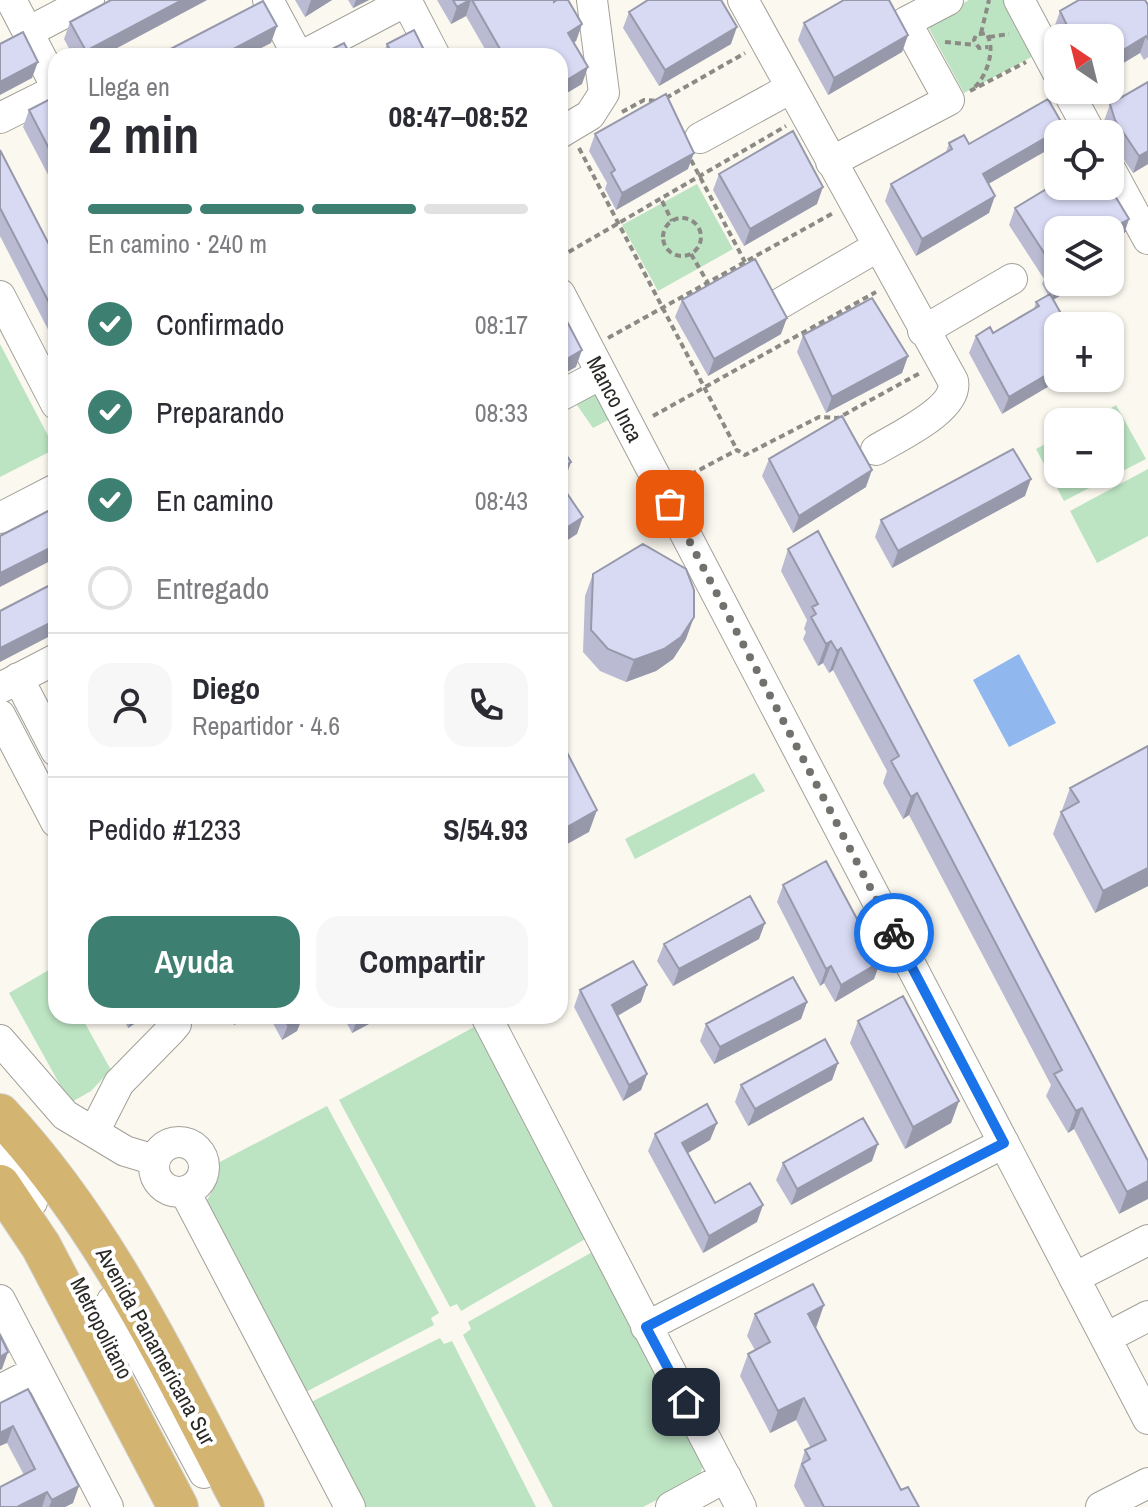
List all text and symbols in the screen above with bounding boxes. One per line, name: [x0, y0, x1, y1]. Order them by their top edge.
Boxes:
north arrow: [1044, 24, 1124, 104]
map controls: [1044, 24, 1124, 488]
text: Llega en: [88, 69, 170, 104]
text: 08:47–08:52: [389, 96, 528, 136]
text: 2 min: [88, 99, 199, 169]
button: locate: [1044, 120, 1124, 200]
button: layers: [1044, 216, 1124, 296]
text: En camino · 240 m: [88, 226, 267, 261]
icon: check: [88, 302, 132, 346]
text: Confirmado: [156, 304, 285, 344]
text: 08:17: [475, 307, 528, 342]
button: +: [1044, 312, 1124, 392]
street label: Manco Inca: [580, 351, 650, 447]
icon: check: [88, 390, 132, 434]
text: Preparando: [156, 392, 285, 432]
text: 08:33: [475, 395, 528, 430]
button: −: [1044, 408, 1124, 488]
pin: [636, 470, 704, 538]
icon: check: [88, 478, 132, 522]
text: En camino: [156, 480, 274, 520]
icon: bag: [648, 482, 692, 526]
text: 08:43: [475, 483, 528, 518]
text: Entregado: [156, 568, 270, 608]
button: person: [88, 663, 172, 747]
button: phone: [444, 663, 528, 747]
text: Diego: [192, 668, 260, 708]
text: Repartidor · 4.6: [192, 708, 340, 743]
text: Pedido #1233: [88, 809, 241, 849]
text: S/54.93: [443, 809, 528, 849]
courier: [854, 893, 934, 973]
icon: bike: [872, 911, 916, 955]
button: Ayuda: [88, 916, 300, 1008]
button: Compartir: [316, 916, 528, 1008]
street label: Avenida Panamericana Sur: [89, 1241, 223, 1450]
street label: Metropolitano: [64, 1272, 140, 1384]
pin: [652, 1368, 720, 1436]
icon: home: [664, 1380, 708, 1424]

